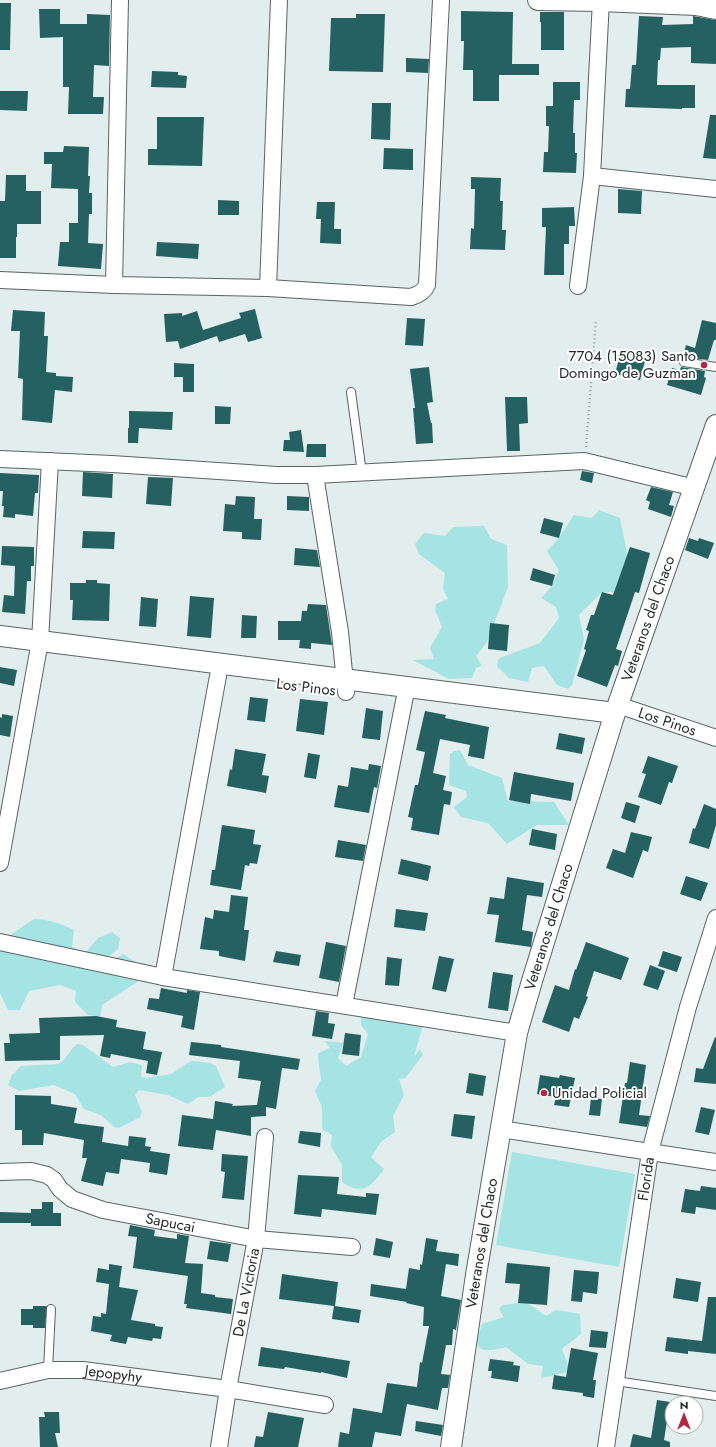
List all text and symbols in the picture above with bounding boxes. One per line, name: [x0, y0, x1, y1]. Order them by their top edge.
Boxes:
place label: 7704 (15083) Santo Domingo de Guzman: [559, 345, 696, 384]
marker: 7704 (15083) Santo Domingo de Guzman: [699, 360, 709, 370]
street label: Veteranos del Chaco: [616, 553, 680, 684]
street label: Los Pinos: [275, 672, 337, 702]
street label: Los Pinos: [635, 702, 699, 742]
street label: Veteranos del Chaco: [519, 861, 579, 993]
place label: Unidad Policial: [552, 1082, 647, 1104]
marker: Unidad Policial: [539, 1088, 549, 1098]
street label: Florida: [632, 1156, 660, 1202]
street label: Veteranos del Chaco: [460, 1176, 503, 1310]
street label: Sapucai: [144, 1207, 197, 1238]
street label: De La Victoria: [227, 1246, 265, 1339]
street label: Jepopyhy: [82, 1359, 144, 1389]
north arrow: [664, 1395, 704, 1435]
text: N: [680, 1397, 688, 1413]

